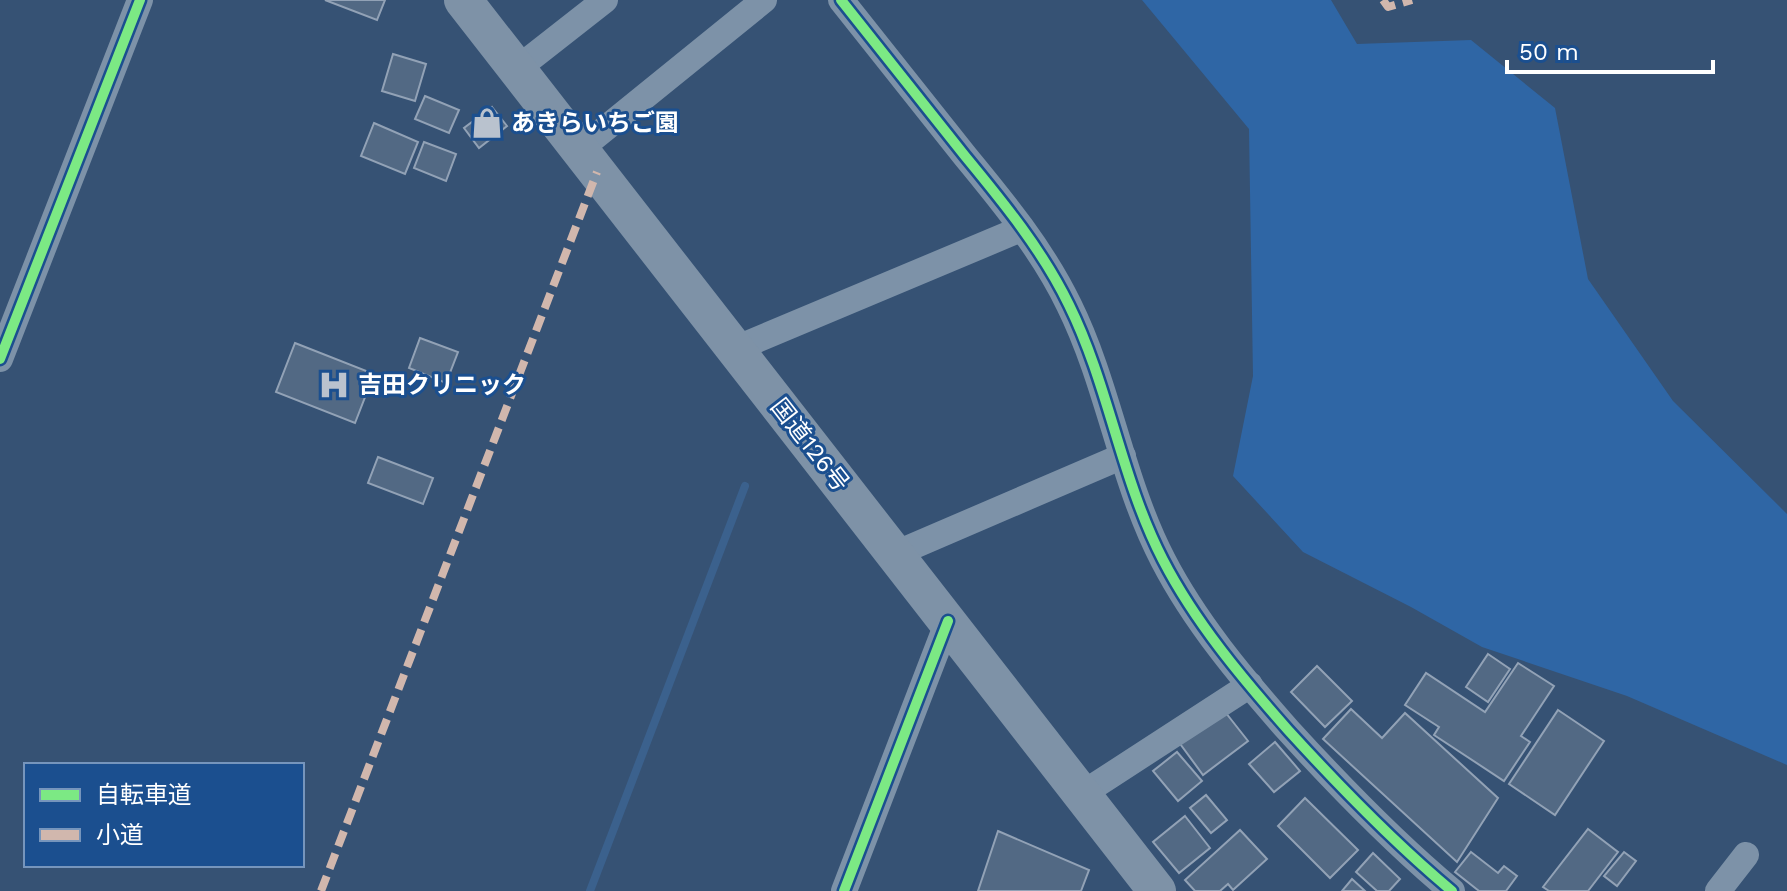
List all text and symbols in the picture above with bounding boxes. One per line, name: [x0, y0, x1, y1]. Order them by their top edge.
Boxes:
scale bar: [1507, 24, 1713, 74]
text: 50 m: [1519, 38, 1579, 66]
shop icon: あきらいちご園: [470, 106, 504, 140]
place label: あきらいちご園: [511, 109, 679, 137]
hospital icon: 吉田クリニック: [317, 368, 351, 402]
place label: 吉田クリニック: [358, 371, 526, 399]
street label: 国道126号: [765, 393, 855, 497]
legend: [24, 763, 304, 867]
text: 自転車道: [96, 781, 192, 809]
text: 小道: [96, 821, 144, 849]

